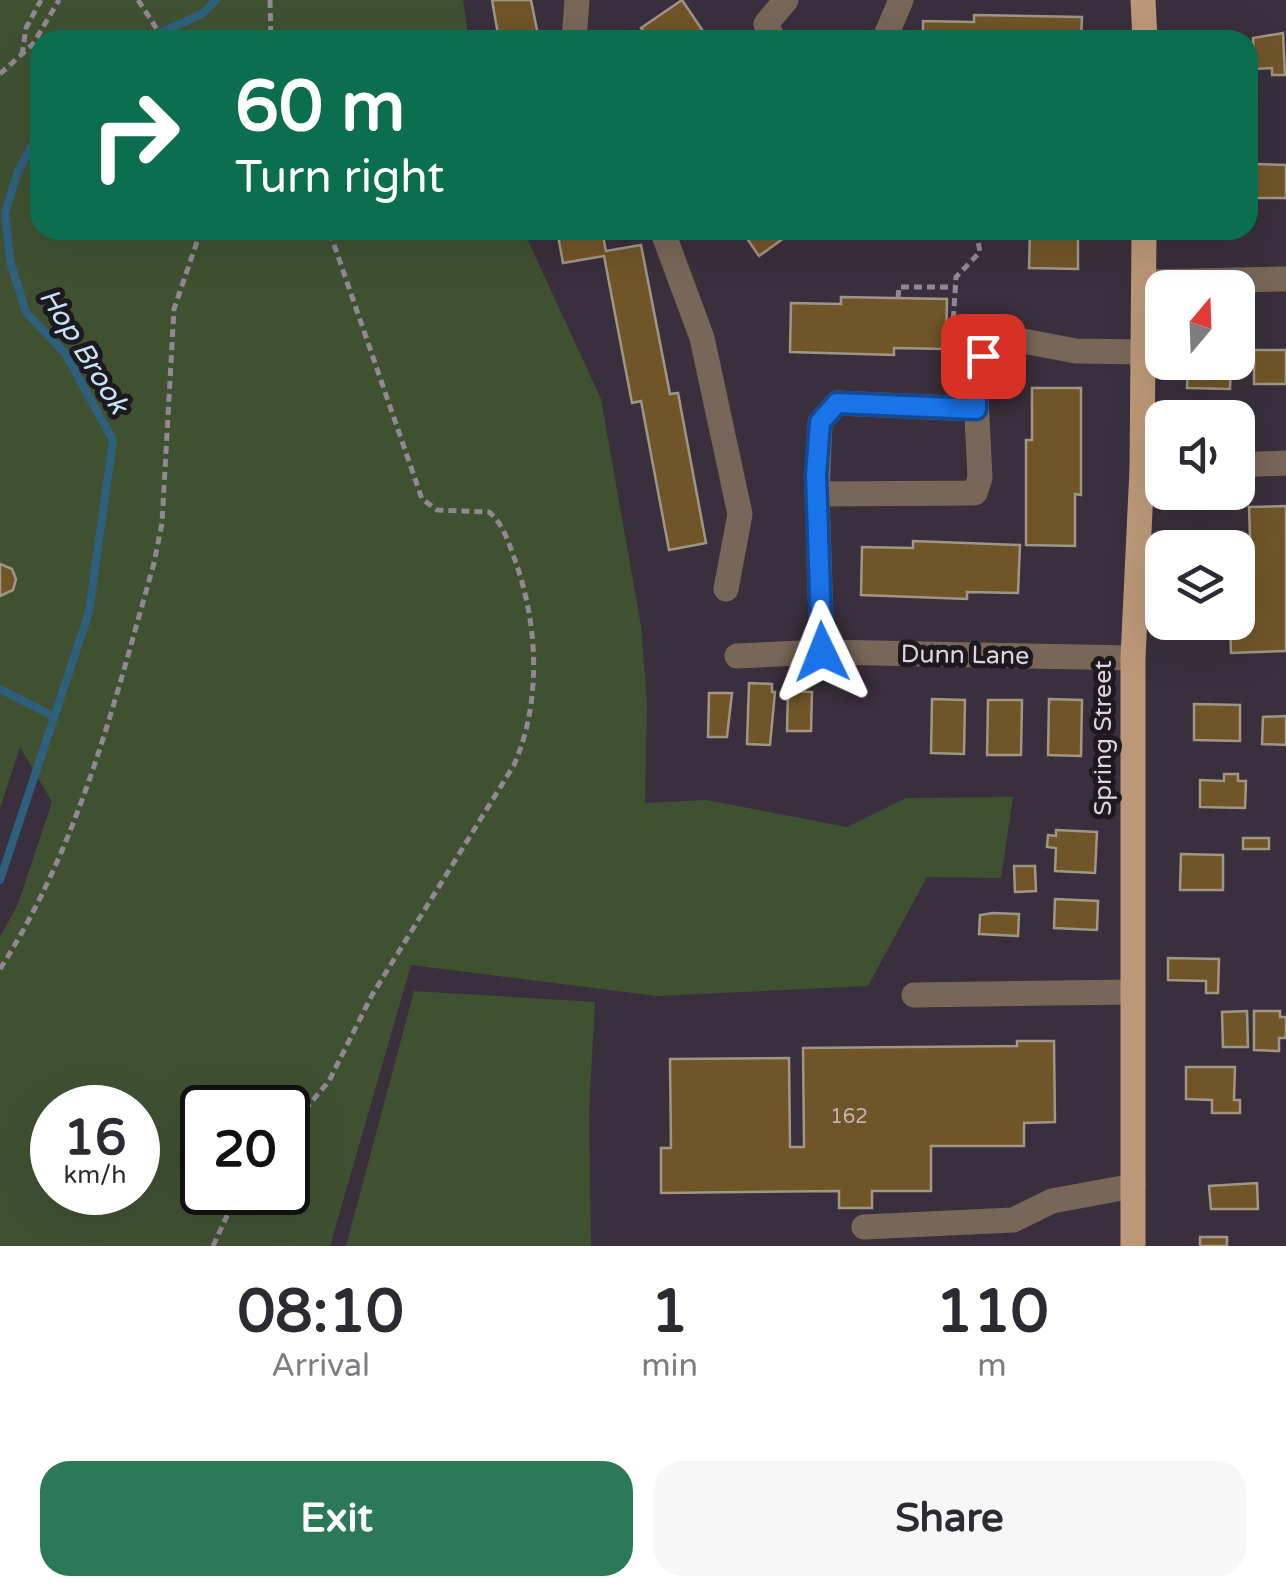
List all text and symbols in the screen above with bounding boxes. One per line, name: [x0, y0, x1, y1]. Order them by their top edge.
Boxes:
text: 60 m: [235, 66, 405, 150]
icon: right: [70, 70, 200, 200]
text: Turn right: [235, 151, 444, 205]
north arrow: [1145, 270, 1255, 380]
map controls: [1145, 270, 1255, 640]
water label: Hop Brook: [32, 282, 137, 421]
pin: [941, 314, 1026, 399]
icon: arrive: [956, 329, 1011, 384]
button: sound: [1145, 400, 1255, 510]
button: layers: [1145, 530, 1255, 640]
position arrow: [770, 600, 874, 704]
street label: Dunn Lane: [900, 639, 1030, 671]
street label: Spring Street: [1088, 660, 1118, 816]
speed limit sign: 20: [180, 1085, 310, 1215]
house number: 162: [830, 1105, 868, 1129]
text: 16: [64, 1108, 126, 1168]
text: km/h: [64, 1160, 126, 1190]
text: 08:10: [237, 1276, 404, 1348]
text: 1: [651, 1276, 688, 1348]
text: 110: [935, 1276, 1049, 1348]
text: Arrival: [271, 1347, 370, 1385]
text: min: [641, 1347, 698, 1385]
text: m: [977, 1347, 1007, 1385]
button: Exit: [40, 1461, 633, 1576]
button: Share: [653, 1461, 1246, 1576]

